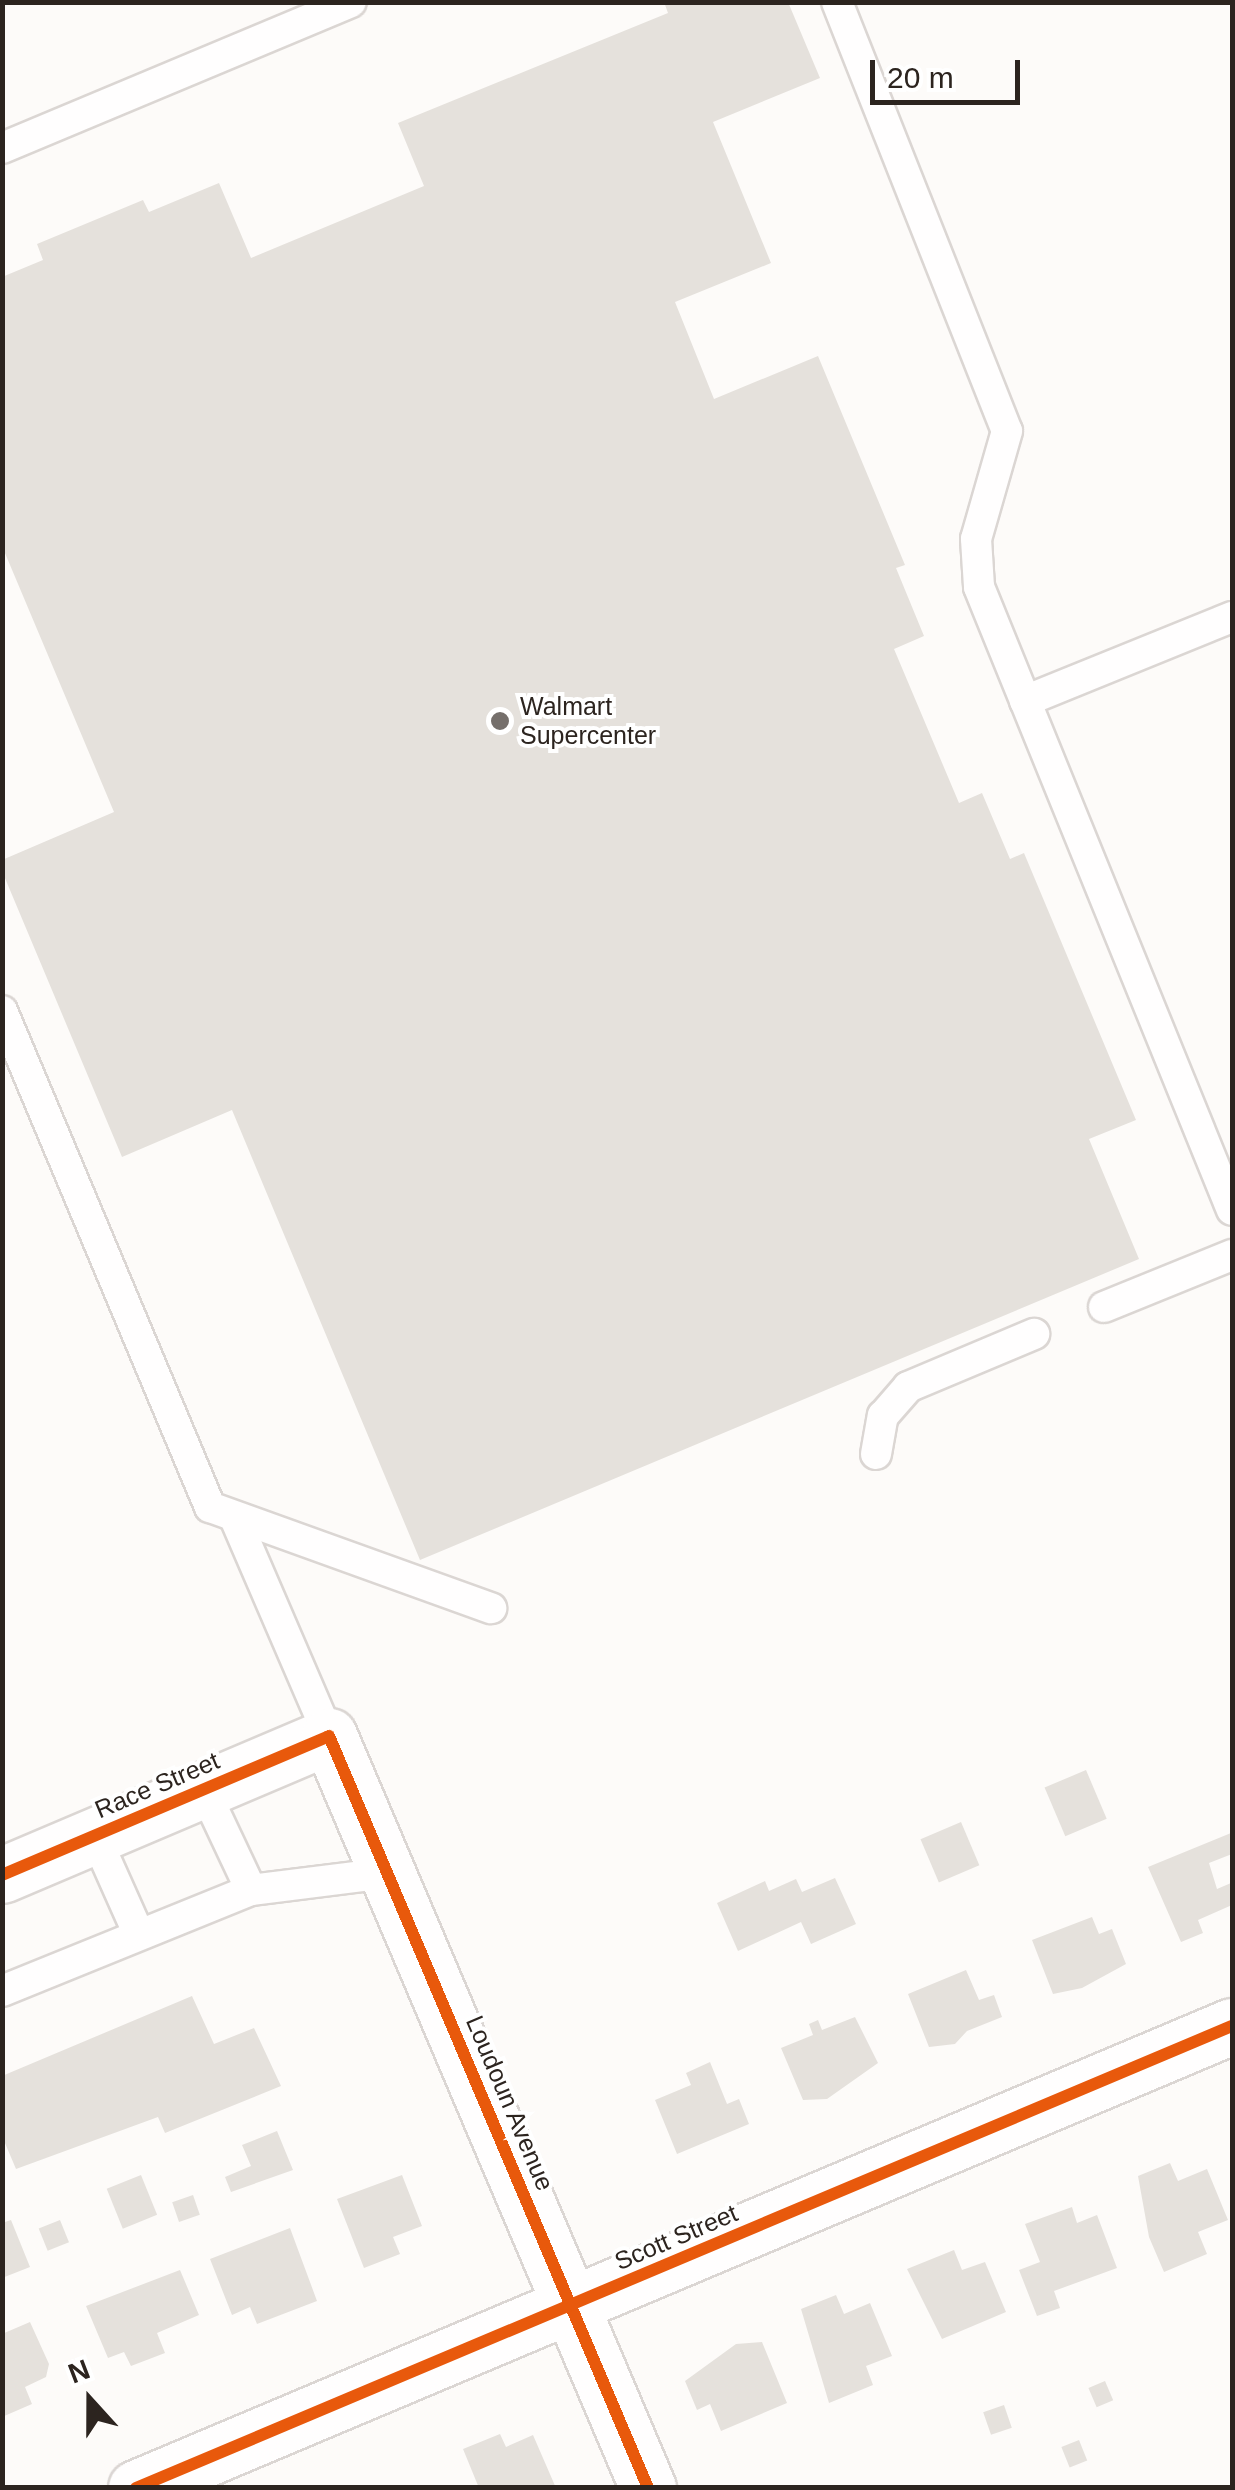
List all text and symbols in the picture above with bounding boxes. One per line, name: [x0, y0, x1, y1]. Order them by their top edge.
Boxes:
scale bar: [875, 40, 1025, 102]
text: 20 m: [887, 61, 954, 94]
place label: Walmart Supercenter: [520, 692, 656, 751]
marker: Walmart Supercenter: [489, 710, 511, 732]
street label: Race Street: [90, 1745, 224, 1825]
street label: Loudoun Avenue: [459, 2010, 561, 2196]
street label: Scott Street: [610, 2198, 742, 2276]
north arrow: [40, 2350, 140, 2450]
text: N: [64, 2353, 94, 2390]

